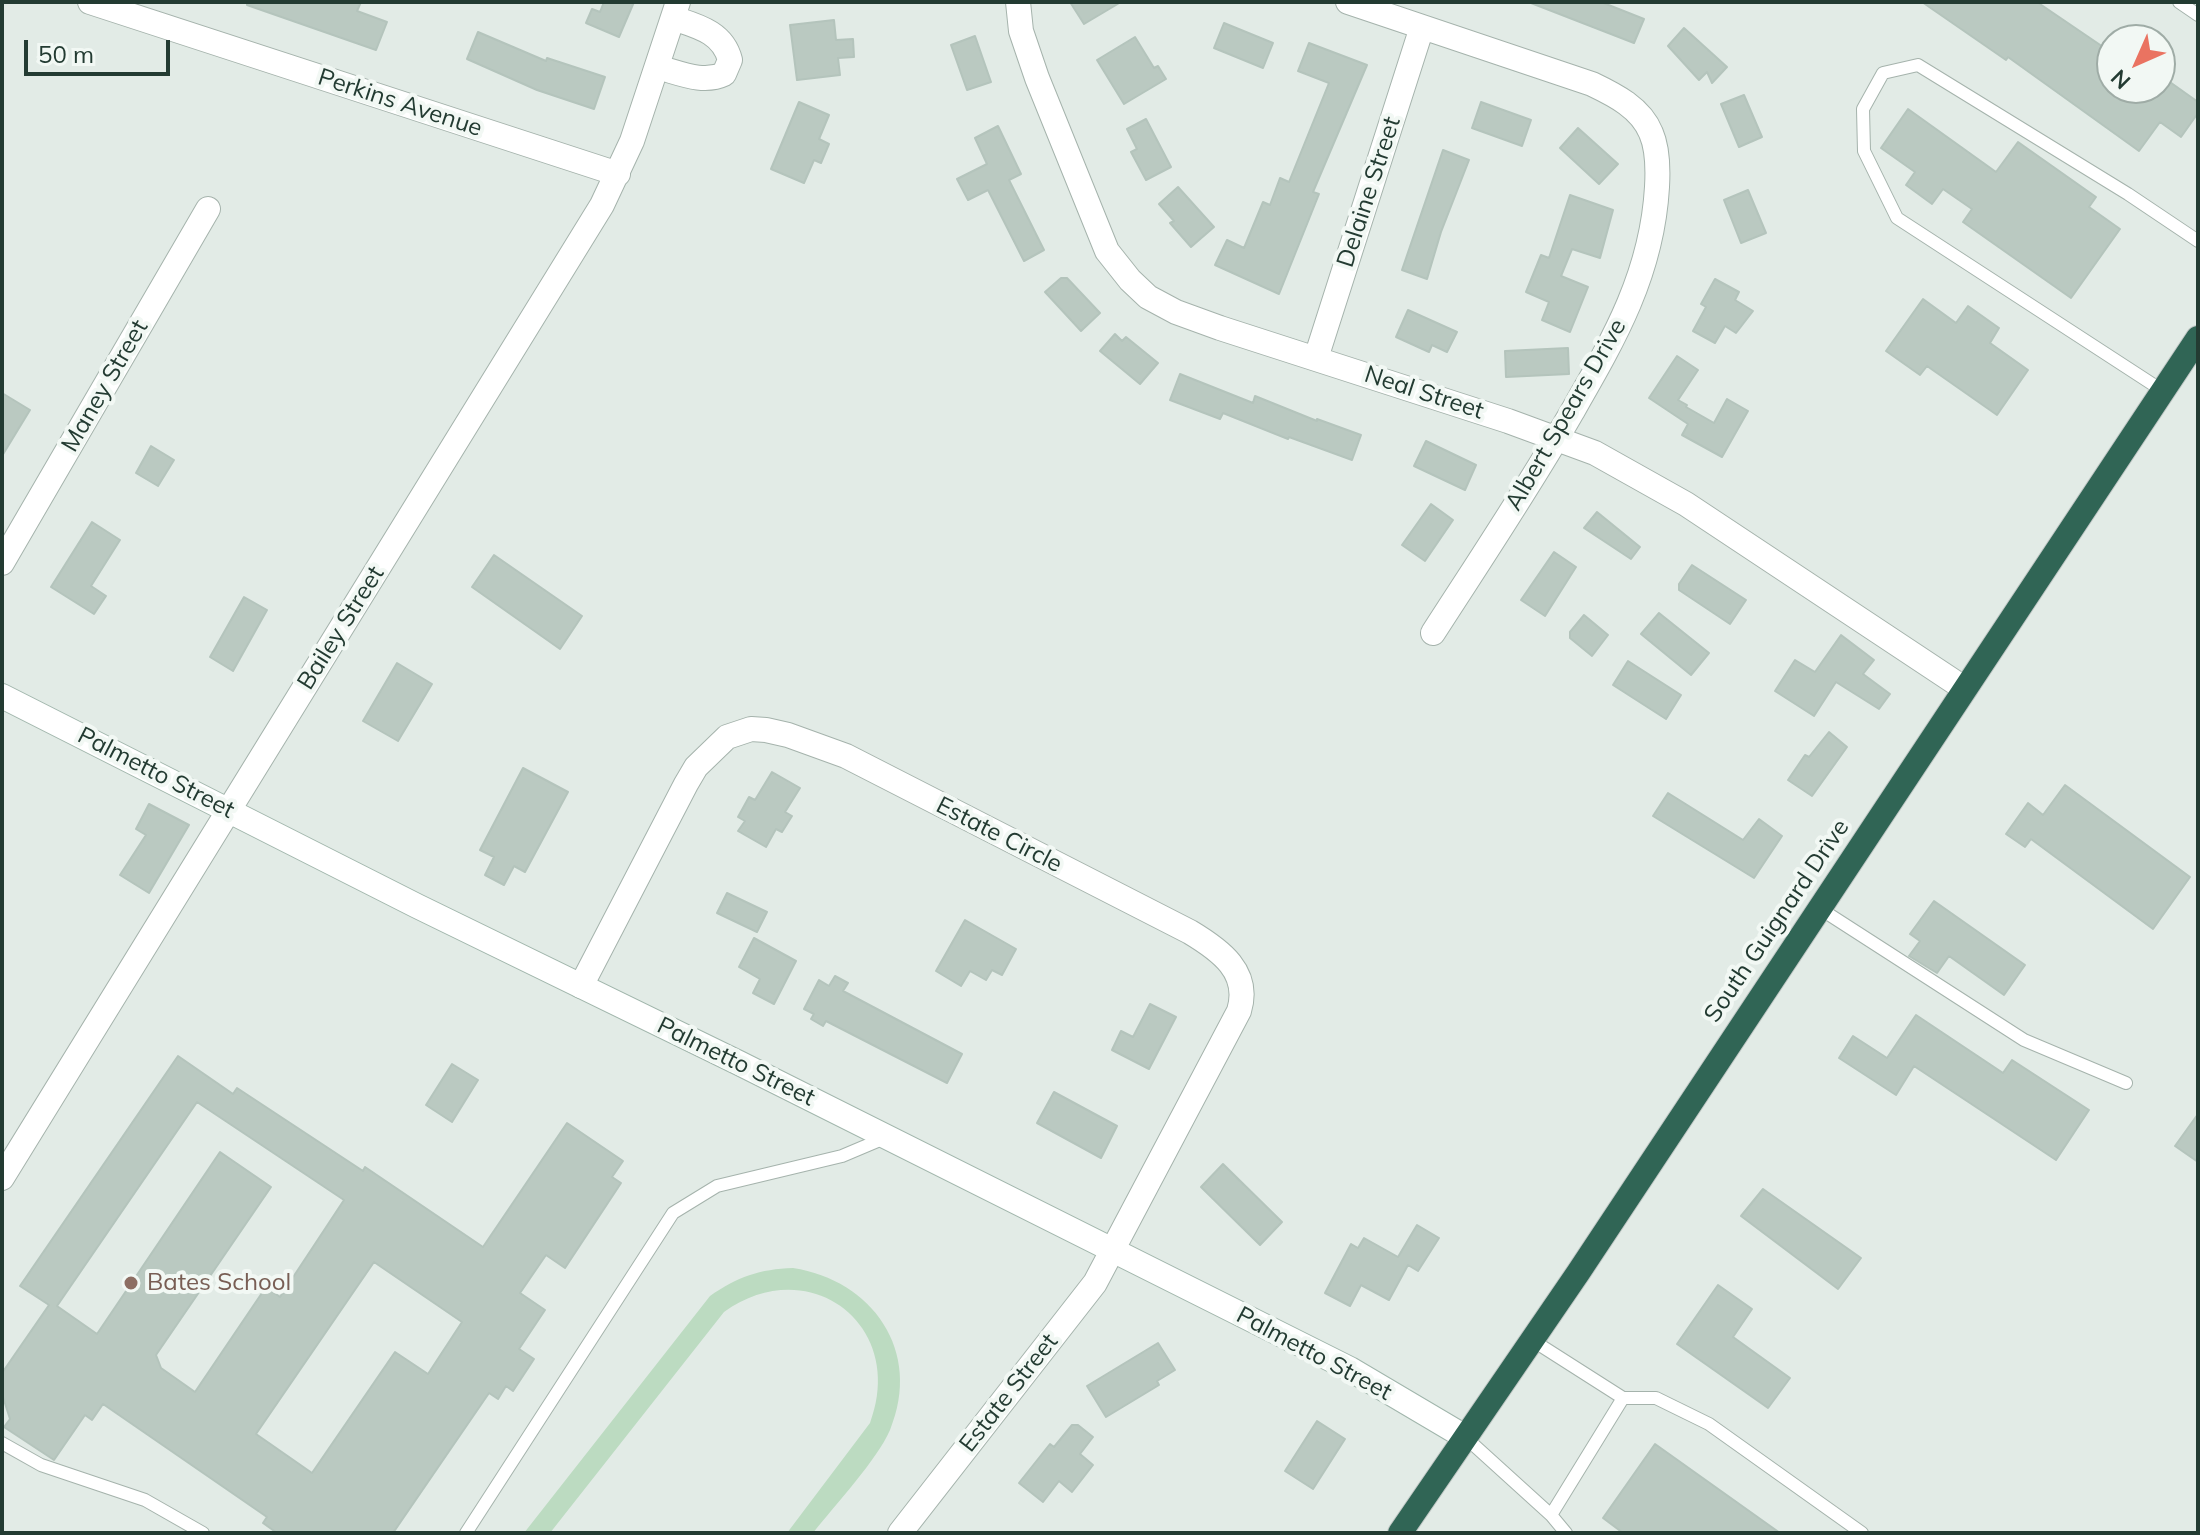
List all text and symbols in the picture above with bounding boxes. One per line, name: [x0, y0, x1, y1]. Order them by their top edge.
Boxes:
scale bar: [28, 24, 174, 74]
north arrow: [2096, 24, 2176, 104]
text: 50 m: [38, 39, 94, 69]
street label: Perkins Avenue: [314, 63, 486, 143]
text: N: [2105, 64, 2136, 95]
street label: Delaine Street: [1331, 113, 1407, 271]
street label: Albert Spears Drive: [1499, 314, 1633, 516]
street label: Maney Street: [56, 315, 154, 457]
street label: Neal Street: [1361, 360, 1487, 426]
street label: Bailey Street: [292, 561, 390, 695]
street label: Palmetto Street: [73, 721, 239, 825]
street label: Estate Circle: [931, 791, 1067, 879]
street label: South Guignard Drive: [1698, 814, 1856, 1028]
street label: Palmetto Street: [652, 1011, 820, 1113]
place label: Bates School: [147, 1269, 291, 1297]
marker: Bates School: [122, 1274, 140, 1292]
street label: Palmetto Street: [1231, 1301, 1397, 1407]
street label: Estate Street: [954, 1328, 1064, 1458]

